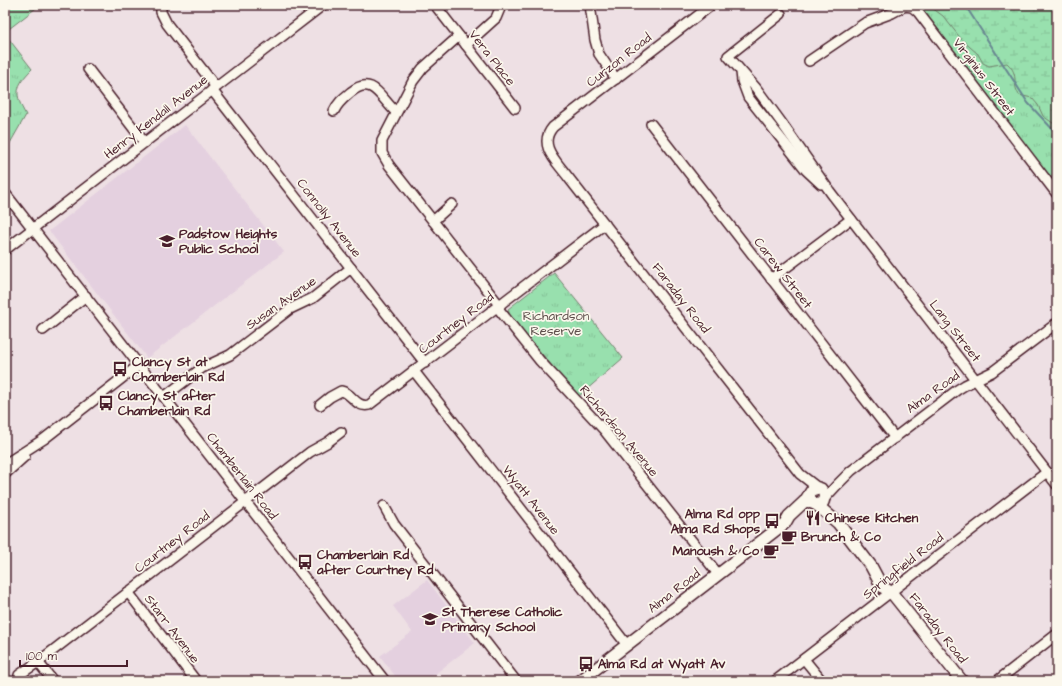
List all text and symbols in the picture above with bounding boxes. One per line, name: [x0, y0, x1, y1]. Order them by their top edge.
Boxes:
street label: Vera Place: [464, 26, 520, 90]
street label: Curzon Road: [583, 29, 656, 91]
street label: Virginius Street: [948, 34, 1020, 121]
street label: Henry Kendall Avenue: [100, 71, 212, 164]
street label: Connolly Avenue: [292, 175, 365, 262]
place label: Padstow Heights Public School: [179, 225, 278, 258]
school or university icon: Padstow Heights Public School: [158, 232, 176, 250]
street label: Carew Street: [749, 234, 817, 313]
street label: Faraday Road: [647, 259, 714, 338]
street label: Susan Avenue: [242, 272, 320, 334]
street label: Courtney Road: [414, 288, 498, 359]
street label: Lang Street: [924, 296, 985, 367]
park label: Richardson Reserve: [523, 307, 590, 340]
place label: Clancy St at Chamberlain Rd: [132, 353, 224, 386]
bus stop icon: Clancy St at Chamberlain Rd: [111, 360, 129, 378]
street label: Alma Road: [903, 366, 964, 418]
street label: Richardson Avenue: [575, 381, 663, 481]
place label: Clancy St after Chamberlain Rd: [118, 387, 216, 420]
bus stop icon: Clancy St after Chamberlain Rd: [97, 394, 115, 412]
street label: Chamberlain Road: [202, 429, 282, 524]
street label: Wyatt Avenue: [497, 461, 564, 539]
place label: Alma Rd opp Alma Rd Shops: [671, 505, 761, 539]
street label: Courtney Road: [130, 507, 214, 578]
restaurant icon: Chinese Kitchen: [804, 509, 822, 527]
place label: Chinese Kitchen: [825, 509, 919, 527]
bus stop icon: Alma Rd opp Alma Rd Shops: [763, 512, 781, 530]
cafe icon: Brunch & Co: [780, 528, 798, 546]
place label: Brunch & Co: [801, 528, 882, 546]
street label: Springfield Road: [859, 528, 948, 604]
place label: Manoush & Co: [673, 542, 760, 560]
cafe icon: Manoush & Co: [762, 542, 780, 560]
place label: Chamberlain Rd after Courtney Rd: [316, 546, 434, 580]
bus stop icon: Chamberlain Rd after Courtney Rd: [296, 553, 314, 571]
street label: Alma Road: [644, 565, 704, 617]
street label: Faraday Road: [904, 589, 971, 668]
street label: Starr Avenue: [140, 591, 204, 667]
place label: St Therese Catholic Primary School: [441, 603, 563, 637]
school or university icon: St Therese Catholic Primary School: [421, 610, 439, 628]
scale bar: [20, 642, 127, 668]
text: 100 m: [26, 648, 57, 665]
bus stop icon: Alma Rd at Wyatt Av: [577, 655, 595, 673]
place label: Alma Rd at Wyatt Av: [598, 655, 726, 674]

